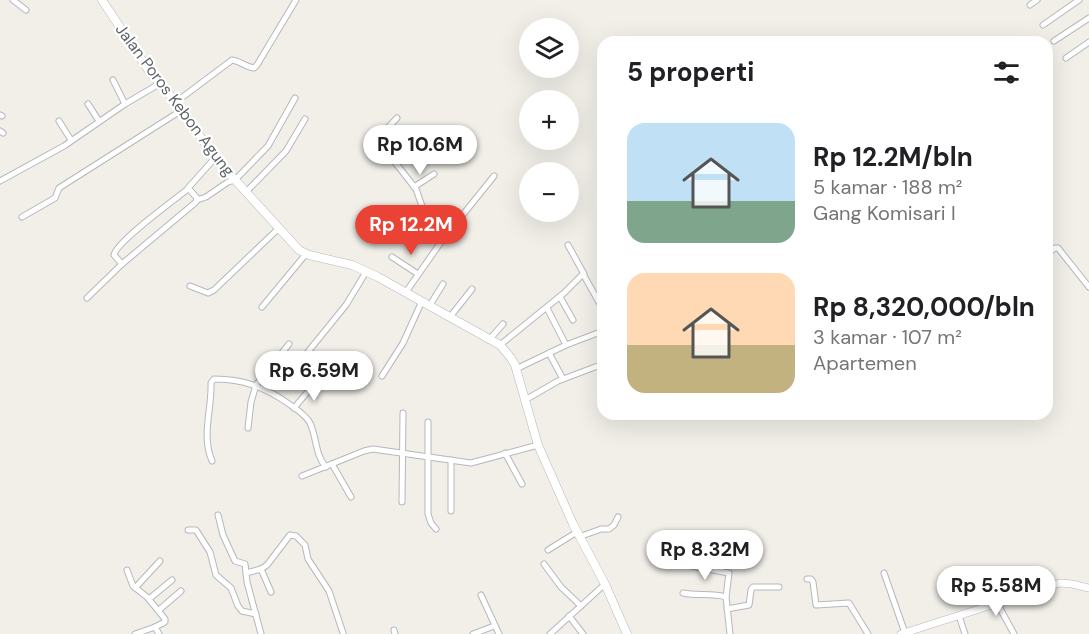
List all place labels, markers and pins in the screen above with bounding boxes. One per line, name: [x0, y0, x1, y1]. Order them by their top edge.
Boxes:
pin: Rp 10.6M: [358, 125, 482, 176]
pin: Rp 12.2M: [349, 205, 473, 256]
pin: Rp 6.59M: [252, 351, 376, 402]
pin: Rp 8.32M: [643, 530, 767, 581]
pin: Rp 5.58M: [934, 566, 1058, 617]

